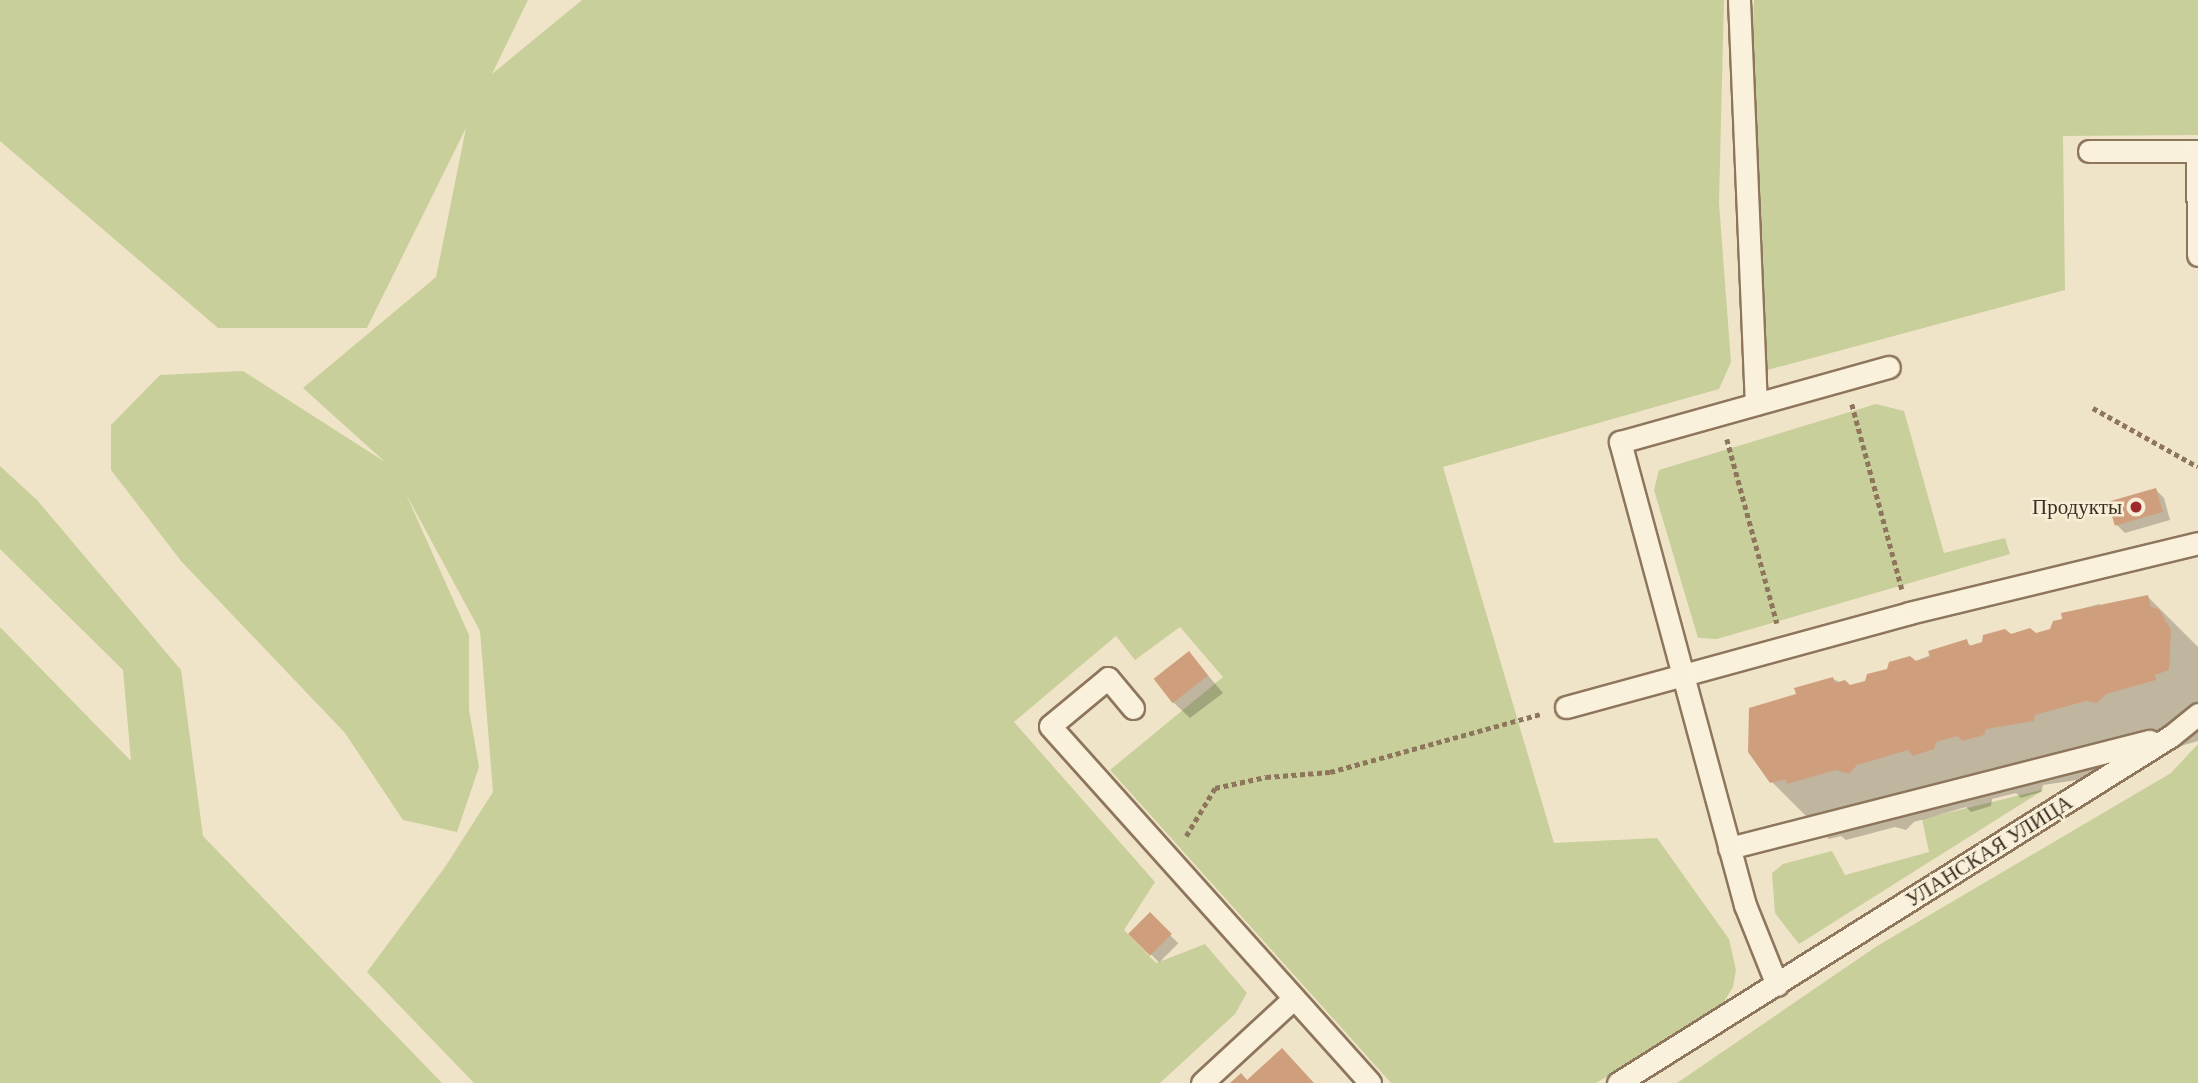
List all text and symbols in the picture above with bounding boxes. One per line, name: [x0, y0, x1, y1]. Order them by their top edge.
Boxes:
place label: Продукты: [2032, 494, 2122, 520]
marker: Продукты: [2128, 499, 2144, 515]
street label: УЛАНСКАЯ УЛИЦА: [1901, 790, 2077, 912]

